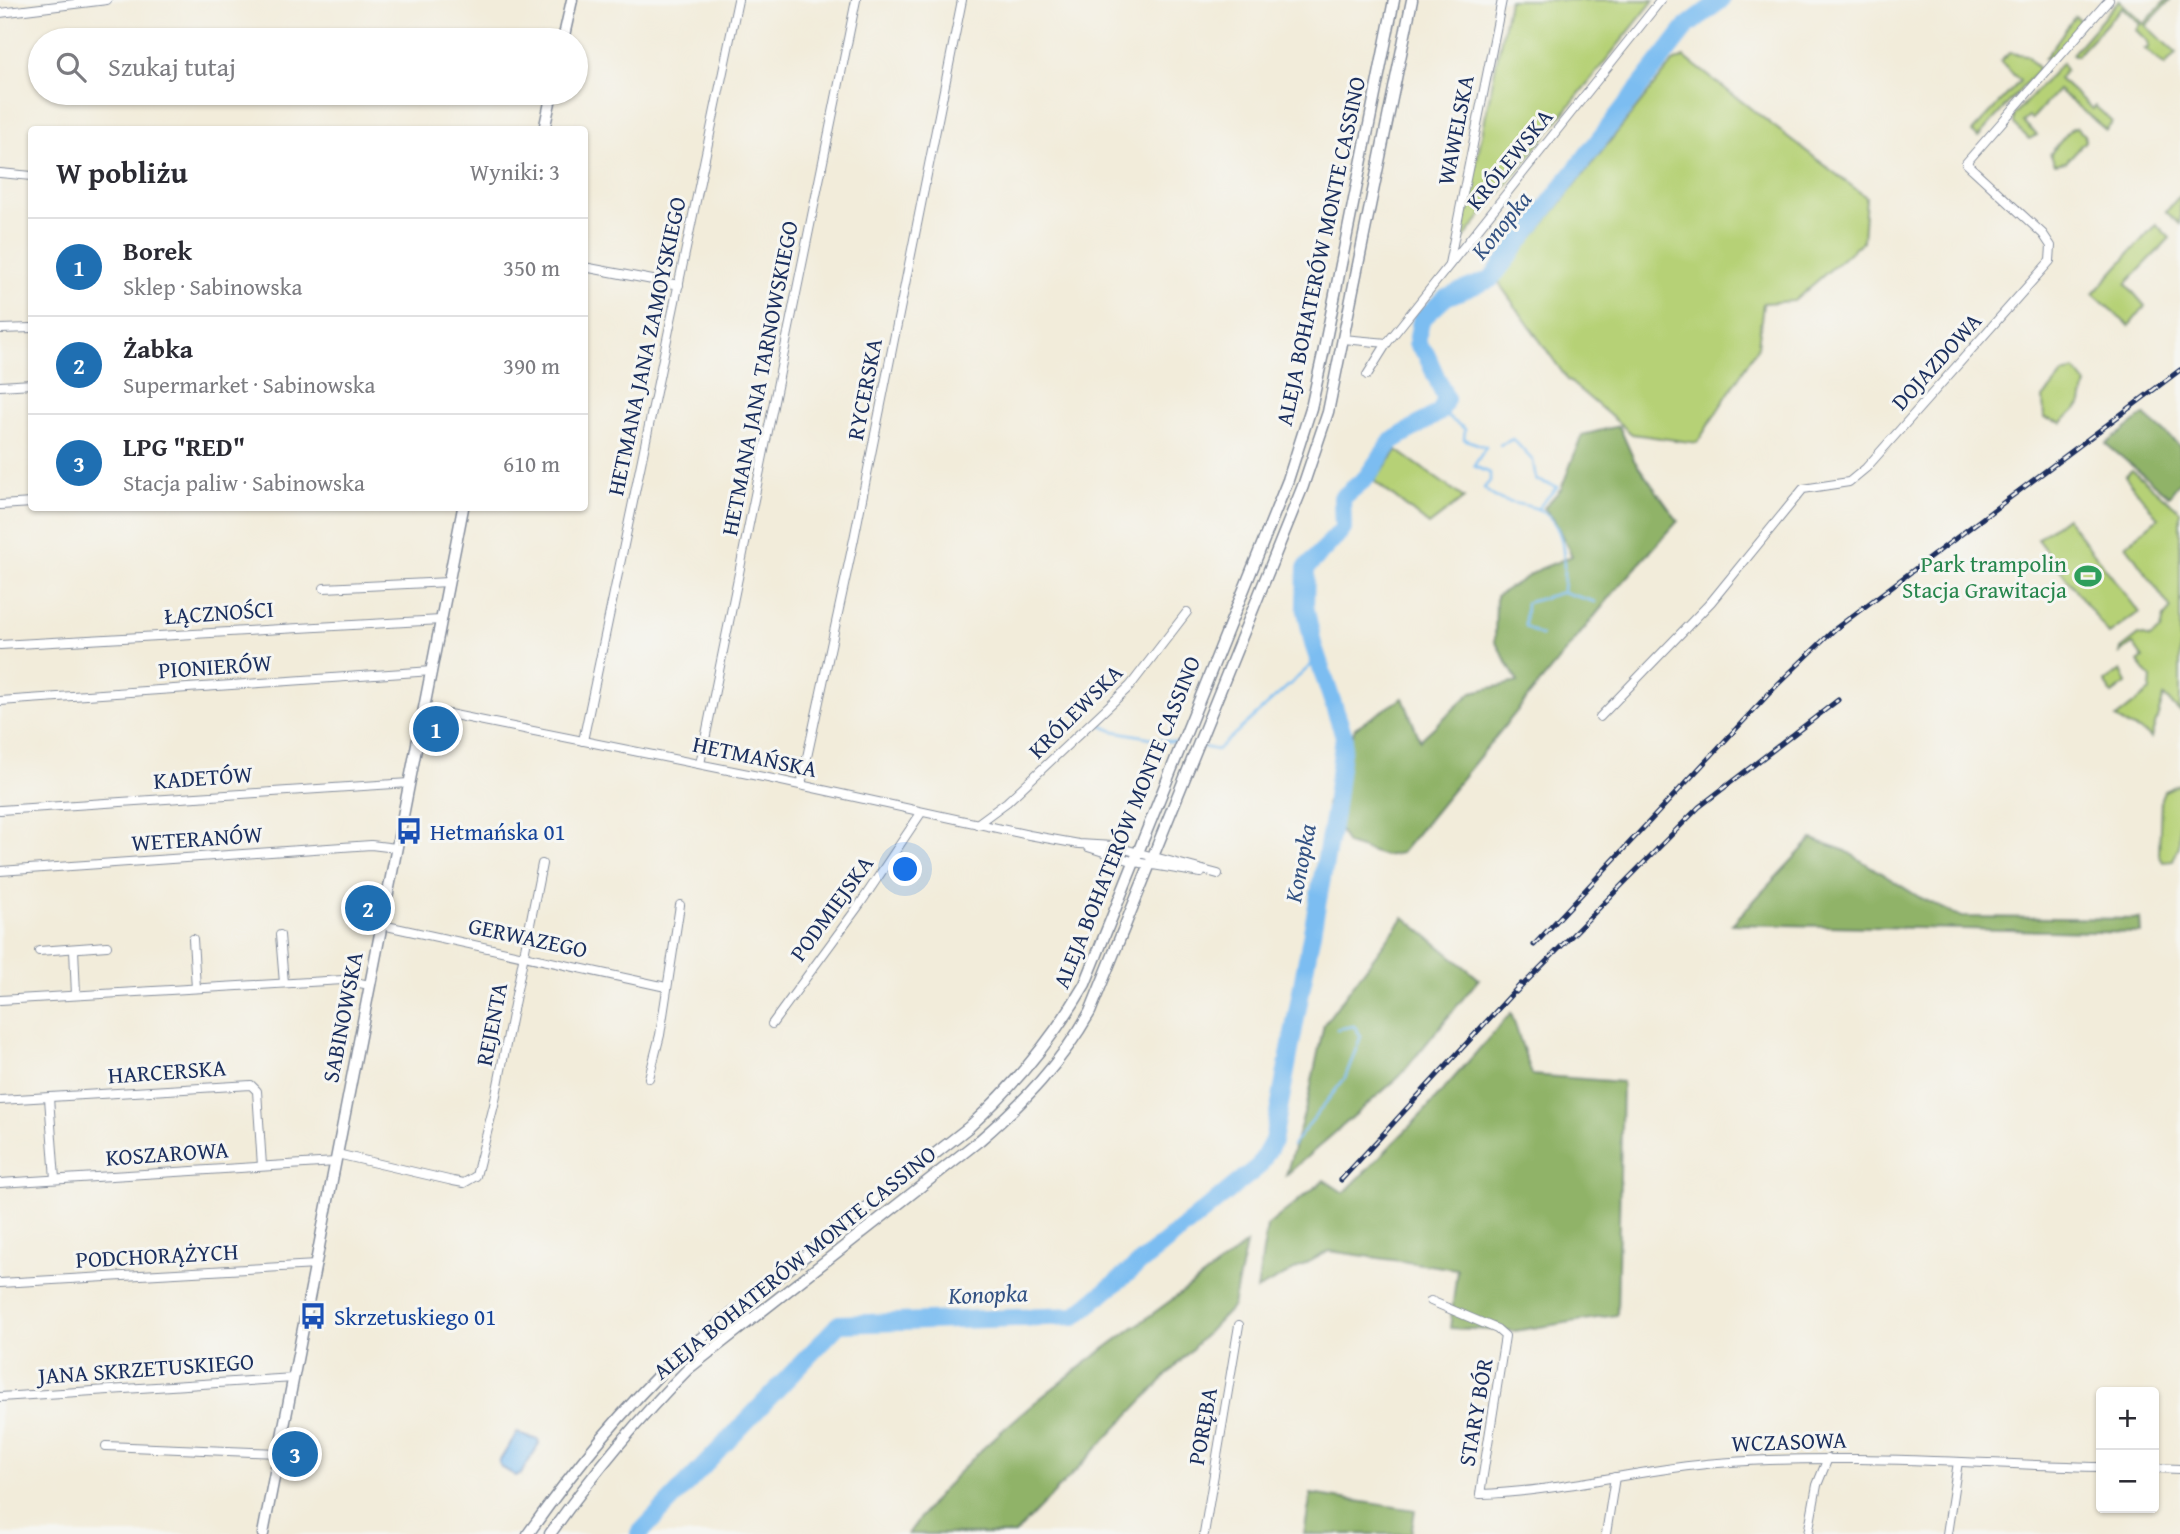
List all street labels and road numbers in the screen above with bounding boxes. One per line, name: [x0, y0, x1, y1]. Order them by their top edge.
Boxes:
street label: WAWELSKA: [1428, 72, 1482, 188]
street label: ALEJA BOHATERÓW MONTE CASSINO: [1267, 73, 1373, 429]
street label: KRÓLEWSKA: [1458, 101, 1560, 217]
street label: HETMANA JANA ZAMOYSKIEGO: [598, 194, 694, 498]
street label: HETMANA JANA TARNOWSKIEGO: [712, 218, 806, 538]
street label: DOJAZDOWA: [1883, 305, 1989, 417]
street label: RYCERSKA: [838, 335, 890, 443]
street label: ŁĄCZNOŚCI: [163, 592, 275, 632]
street label: PIONIERÓW: [157, 646, 273, 686]
street label: ALEJA BOHATERÓW MONTE CASSINO: [1044, 651, 1208, 993]
street label: KRÓLEWSKA: [1020, 656, 1130, 766]
street label: HETMAŃSKA: [690, 727, 820, 785]
street label: KADETÓW: [152, 757, 254, 797]
street label: WETERANÓW: [130, 817, 264, 859]
street label: PODMIEJSKA: [781, 848, 881, 968]
street label: GERWAZEGO: [465, 908, 591, 966]
street label: SABINOWSKA: [313, 949, 371, 1085]
street label: REJENTA: [467, 979, 515, 1069]
street label: HARCERSKA: [107, 1050, 227, 1092]
street label: KOSZAROWA: [104, 1132, 230, 1174]
street label: ALEJA BOHATERÓW MONTE CASSINO: [645, 1137, 943, 1387]
street label: PODCHORĄŻYCH: [75, 1234, 239, 1276]
street label: JANA SKRZETUSKIEGO: [34, 1344, 255, 1392]
street label: STARY BÓR: [1449, 1355, 1501, 1469]
street label: PORĘBA: [1179, 1385, 1225, 1467]
street label: WCZASOWA: [1731, 1422, 1847, 1459]

